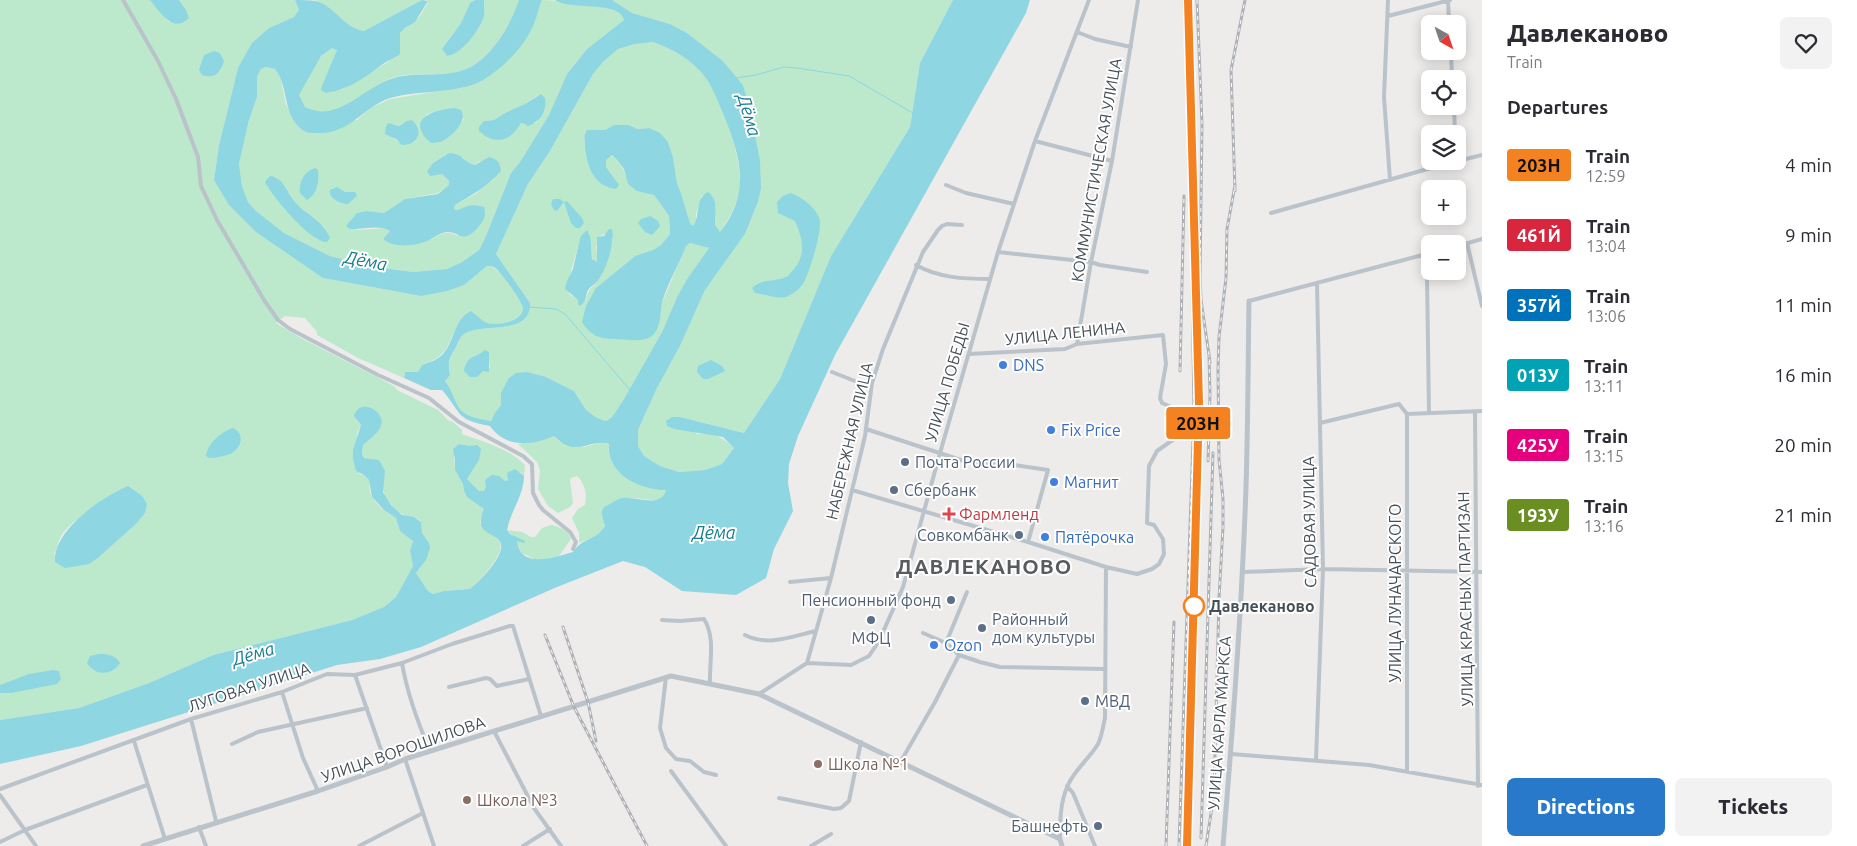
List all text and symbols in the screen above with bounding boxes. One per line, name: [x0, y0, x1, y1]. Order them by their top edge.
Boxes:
north arrow: [1421, 15, 1466, 60]
map controls: [1421, 15, 1466, 280]
button: heart: [1780, 17, 1832, 69]
text: Давлеканово: [1507, 20, 1668, 47]
text: Train: [1507, 53, 1543, 71]
street label: КОММУНИСТИЧЕСКАЯ УЛИЦА: [1067, 56, 1125, 283]
button: locate: [1421, 70, 1466, 115]
water label: Дёма: [734, 90, 766, 139]
text: Departures: [1507, 96, 1608, 118]
button: layers: [1421, 125, 1466, 170]
text: Train: [1586, 145, 1630, 167]
text: 4 min: [1785, 154, 1832, 176]
text: 203Н: [1517, 155, 1561, 175]
text: 12:59: [1586, 167, 1626, 185]
button: +: [1421, 180, 1466, 225]
text: Train: [1586, 215, 1631, 237]
text: 9 min: [1785, 224, 1832, 246]
text: 461Й: [1517, 225, 1561, 245]
button: −: [1421, 235, 1466, 280]
text: 13:04: [1586, 237, 1626, 255]
water label: Дёма: [341, 246, 389, 274]
text: Train: [1586, 285, 1631, 307]
text: 11 min: [1774, 294, 1832, 316]
text: 357Й: [1517, 295, 1561, 315]
text: 13:06: [1586, 307, 1626, 325]
street label: УЛИЦА ЛЕНИНА: [1004, 318, 1127, 348]
street label: УЛИЦА ПОБЕДЫ: [921, 320, 973, 444]
text: Train: [1584, 355, 1628, 377]
place label: DNS: [1013, 356, 1044, 374]
marker: DNS: [997, 359, 1009, 371]
street label: НАБЕРЕЖНАЯ УЛИЦА: [822, 360, 876, 521]
text: 16 min: [1774, 364, 1832, 386]
text: 013У: [1517, 365, 1559, 385]
text: 13:11: [1584, 377, 1624, 395]
line badge: 203Н: [1163, 407, 1233, 439]
text: 203Н: [1176, 413, 1220, 433]
place label: Fix Price: [1061, 421, 1121, 439]
marker: Fix Price: [1045, 424, 1057, 436]
text: Train: [1584, 425, 1628, 447]
text: 20 min: [1774, 434, 1832, 456]
text: 425У: [1517, 435, 1559, 455]
text: 13:15: [1584, 447, 1624, 465]
place label: Почта России: [915, 453, 1015, 471]
marker: Почта России: [899, 456, 911, 468]
street label: САДОВАЯ УЛИЦА: [1299, 456, 1319, 588]
place label: Магнит: [1064, 473, 1119, 491]
marker: Магнит: [1048, 476, 1060, 488]
place label: Сбербанк: [904, 481, 977, 499]
marker: Сбербанк: [888, 484, 900, 496]
street label: УЛИЦА КРАСНЫХ ПАРТИЗАН: [1454, 491, 1476, 707]
text: Train: [1584, 495, 1628, 517]
street label: УЛИЦА ЛУНАЧАРСКОГО: [1386, 504, 1404, 683]
text: 21 min: [1774, 504, 1832, 526]
place label: Фармленд: [959, 505, 1039, 523]
text: 193У: [1517, 505, 1559, 525]
marker: Фармленд: [943, 508, 955, 520]
text: 13:16: [1584, 517, 1624, 535]
water label: Дёма: [691, 522, 736, 542]
place label: Совкомбанк: [917, 526, 1009, 544]
place label: Пятёрочка: [1055, 528, 1134, 546]
marker: Совкомбанк: [1013, 529, 1025, 541]
marker: Пятёрочка: [1039, 531, 1051, 543]
district label: ДАВЛЕКАНОВО: [896, 554, 1072, 578]
place label: Пенсионный фонд: [802, 591, 941, 609]
marker: Пенсионный фонд: [945, 594, 957, 606]
marker: Давлеканово: [1183, 595, 1205, 617]
place label: Давлеканово: [1209, 597, 1315, 615]
place label: Районный дом культуры: [992, 610, 1095, 646]
marker: МФЦ: [865, 614, 877, 626]
marker: Районный дом культуры: [976, 622, 988, 634]
place label: МФЦ: [852, 629, 890, 647]
street label: УЛИЦА КАРЛА МАРКСА: [1204, 635, 1234, 811]
place label: Ozon: [944, 636, 982, 654]
water label: Дёма: [228, 637, 277, 669]
marker: Ozon: [928, 639, 940, 651]
street label: ЛУГОВАЯ УЛИЦА: [186, 659, 313, 715]
place label: МВД: [1095, 692, 1130, 710]
marker: МВД: [1079, 695, 1091, 707]
street label: УЛИЦА ВОРОШИЛОВА: [319, 712, 488, 786]
place label: Школа №1: [828, 755, 909, 773]
marker: Школа №1: [812, 758, 824, 770]
button: Directions: [1507, 778, 1665, 836]
button: Tickets: [1675, 778, 1832, 836]
place label: Школа №3: [477, 791, 558, 809]
marker: Школа №3: [461, 794, 473, 806]
place label: Башнефть: [1011, 817, 1088, 835]
marker: Башнефть: [1092, 820, 1104, 832]

